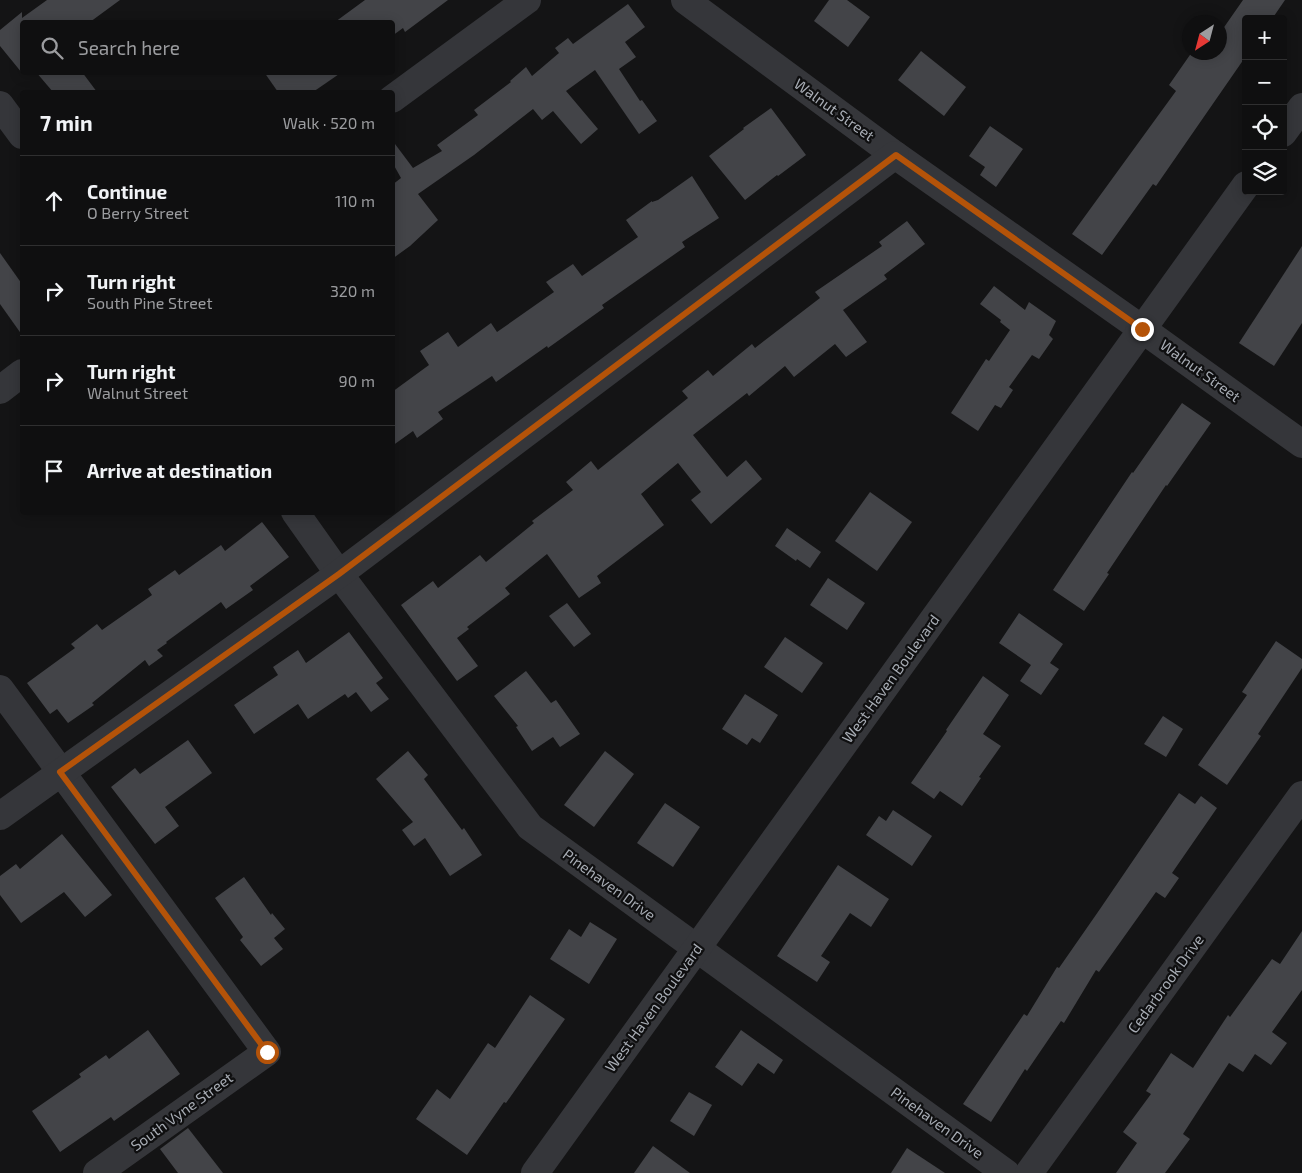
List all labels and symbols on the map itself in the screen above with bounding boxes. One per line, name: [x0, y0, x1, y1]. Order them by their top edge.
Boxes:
north arrow: [1182, 15, 1227, 60]
street label: Walnut Street: [791, 74, 878, 144]
route end: [1131, 318, 1154, 341]
street label: Walnut Street: [1157, 335, 1244, 405]
street label: West Haven Boulevard: [838, 611, 943, 746]
street label: Pinehaven Drive: [560, 845, 659, 924]
street label: Cedarbrook Drive: [1123, 931, 1207, 1036]
street label: West Haven Boulevard: [601, 940, 706, 1075]
route start: [256, 1041, 279, 1064]
street label: South Vyne Street: [127, 1068, 236, 1154]
street label: Pinehaven Drive: [888, 1083, 987, 1162]

